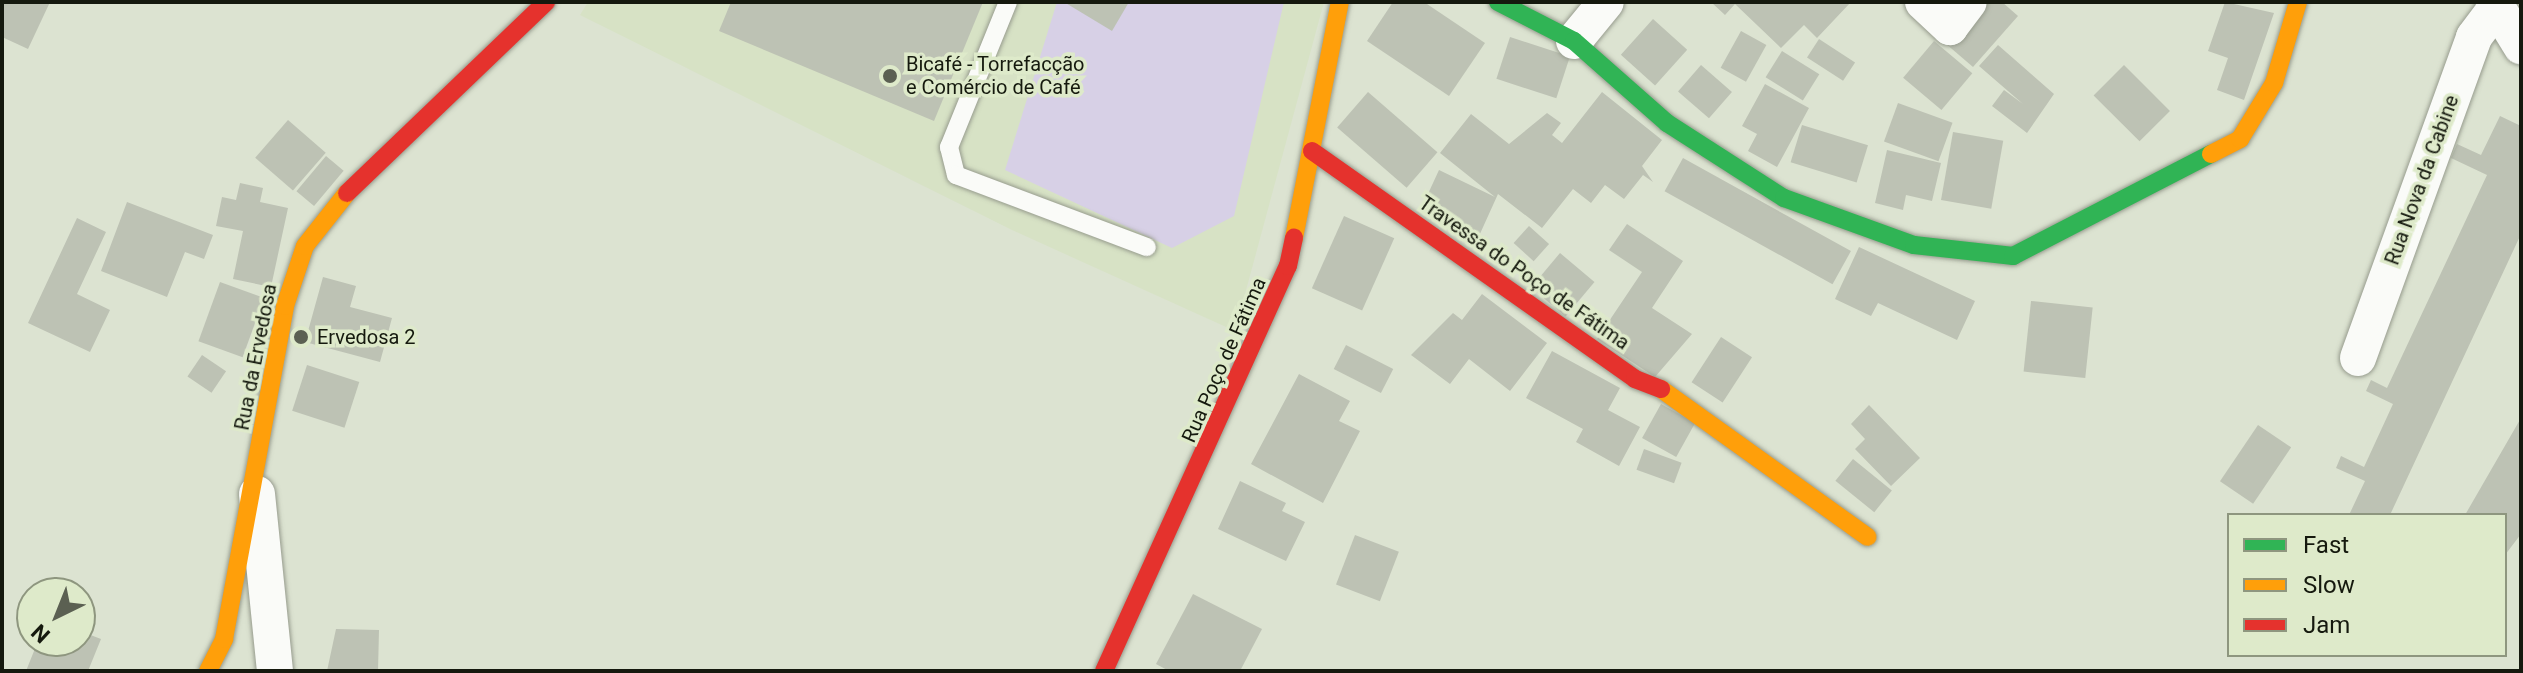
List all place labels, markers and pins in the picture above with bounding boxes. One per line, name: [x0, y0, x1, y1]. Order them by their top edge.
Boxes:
place label: Bicafé - Torrefacção e Comércio de Café: [906, 52, 1085, 99]
marker: Bicafé - Torrefacção e Comércio de Café: [881, 67, 899, 85]
place label: Ervedosa 2: [317, 325, 416, 349]
marker: Ervedosa 2: [292, 328, 310, 346]

